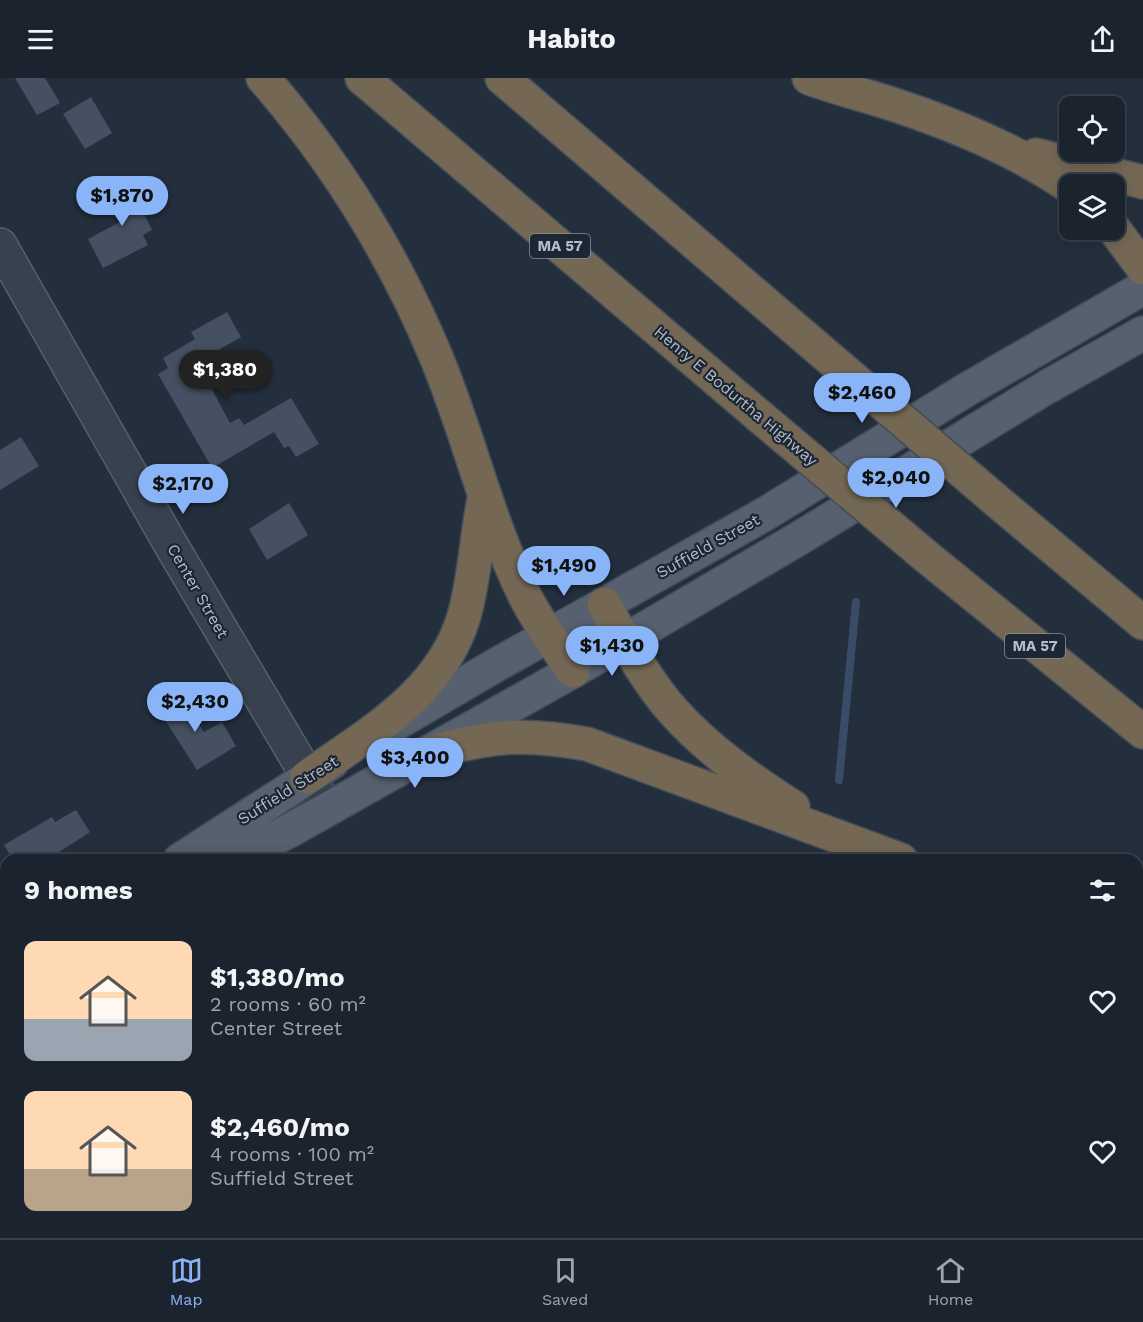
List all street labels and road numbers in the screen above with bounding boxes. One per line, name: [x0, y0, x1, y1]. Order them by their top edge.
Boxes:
road number: MA 57: [530, 234, 590, 258]
street label: Henry E Bodurtha Highway: [650, 322, 822, 470]
street label: Suffield Street: [653, 510, 763, 582]
street label: Center Street: [163, 540, 233, 642]
road number: MA 57: [1005, 634, 1065, 658]
street label: Suffield Street: [234, 751, 342, 828]

